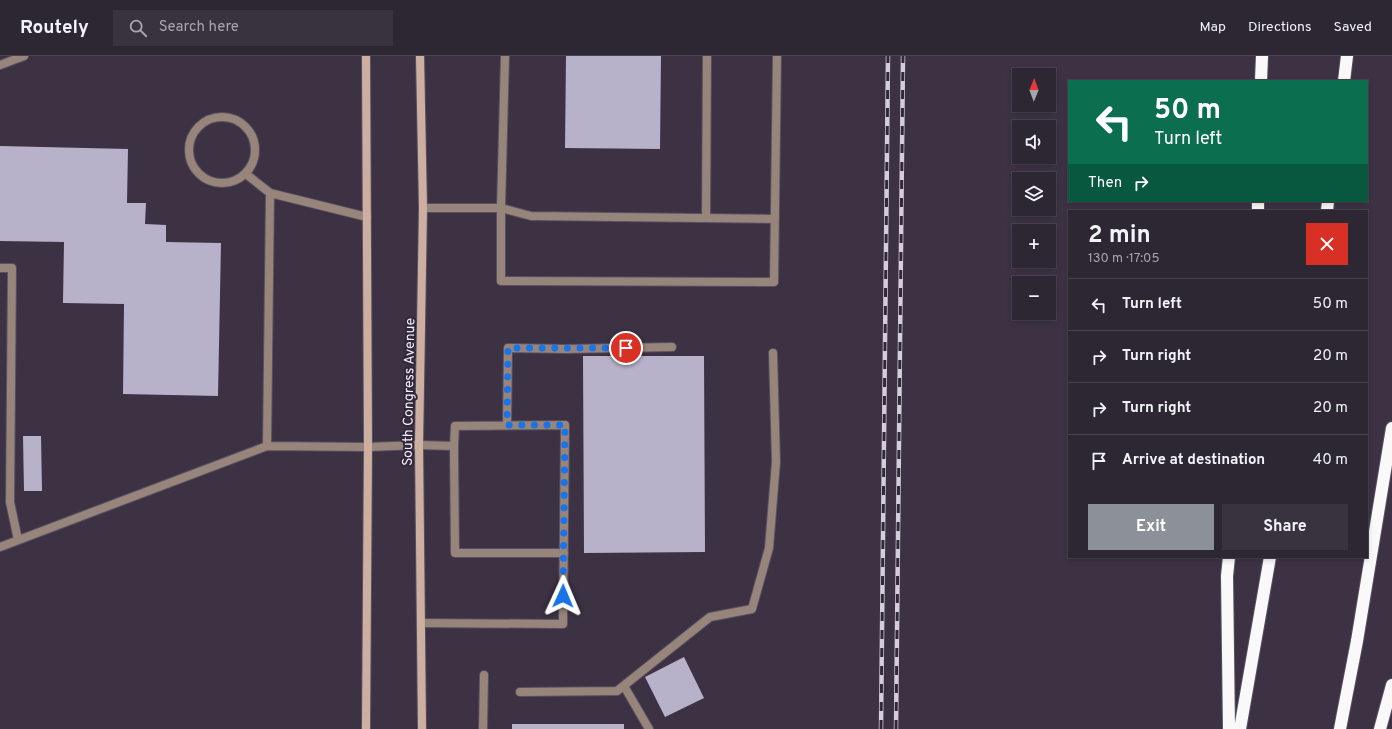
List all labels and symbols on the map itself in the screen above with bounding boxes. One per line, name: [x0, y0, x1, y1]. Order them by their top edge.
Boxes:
north arrow: [1012, 68, 1056, 112]
street label: South Congress Avenue: [400, 318, 419, 466]
pin: [609, 331, 643, 365]
position arrow: [542, 575, 584, 617]

